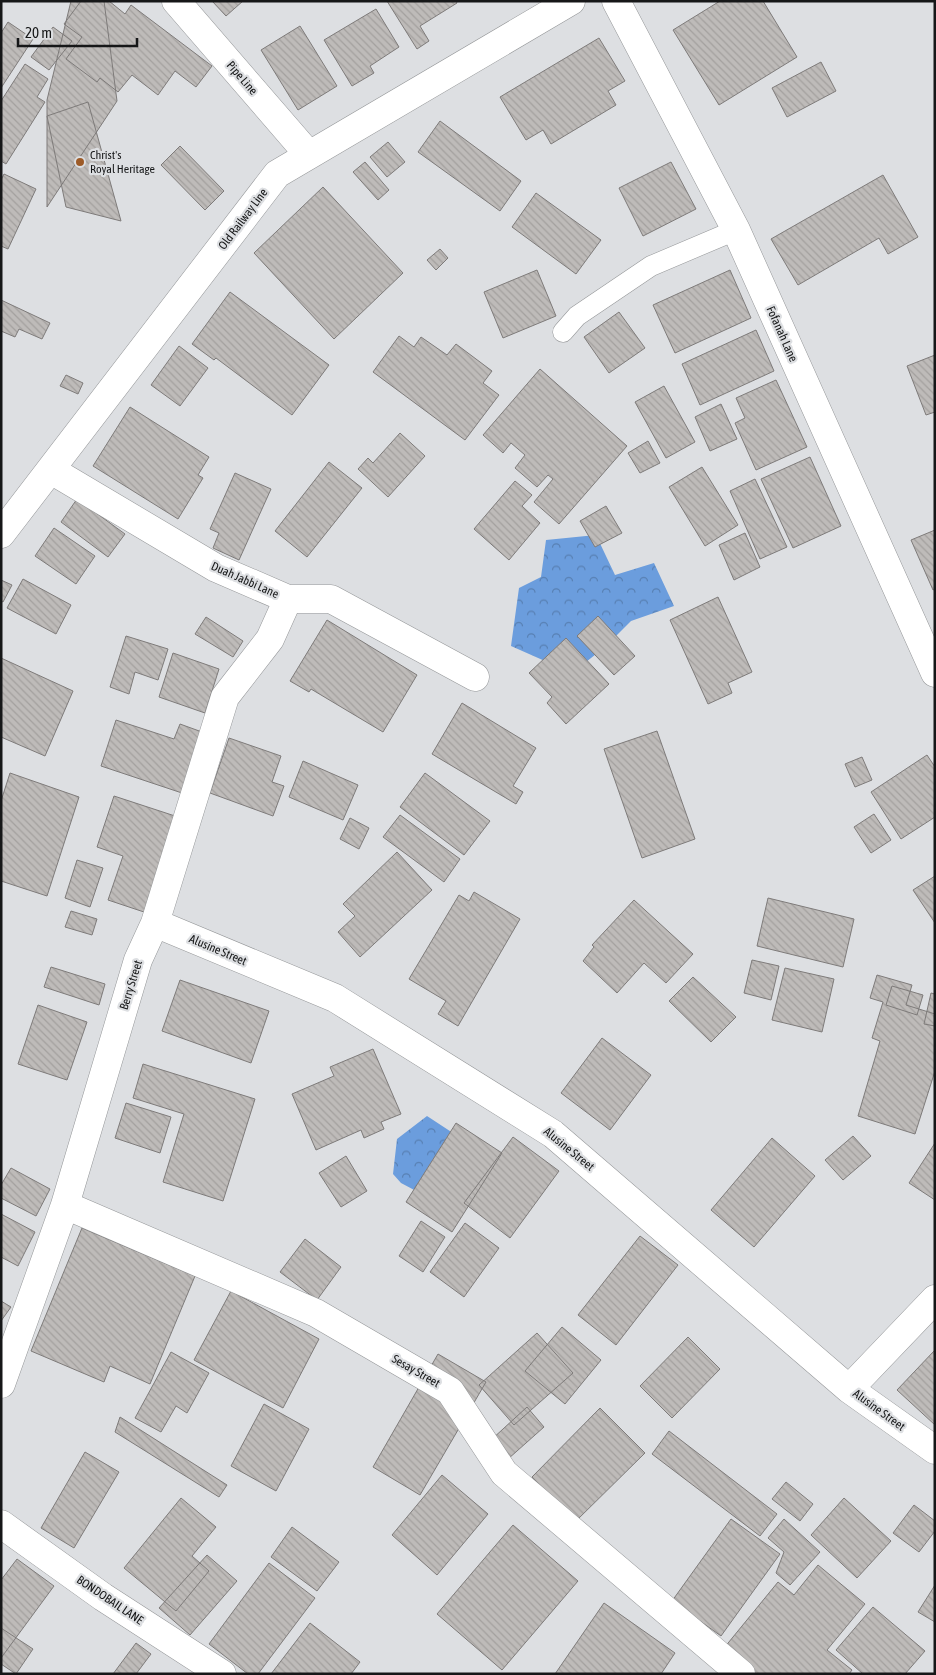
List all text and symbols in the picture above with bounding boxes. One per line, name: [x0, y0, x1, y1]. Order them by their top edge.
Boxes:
scale bar: [18, 15, 136, 47]
text: 20 m: [25, 24, 52, 41]
street label: Pipe Line: [224, 58, 260, 98]
place label: Christ's Royal Heritage: [90, 148, 155, 176]
marker: Christ's Royal Heritage: [74, 156, 86, 168]
street label: Old Railway Line: [216, 186, 270, 252]
street label: Fofanah Lane: [764, 304, 800, 364]
street label: Duah Jabbi Lane: [209, 559, 281, 601]
street label: Alusine Street: [187, 932, 249, 969]
street label: Berry Street: [117, 958, 145, 1011]
street label: Alusine Street: [541, 1124, 598, 1174]
street label: Sesay Street: [389, 1352, 443, 1391]
street label: Alusine Street: [850, 1386, 908, 1434]
street label: BONDOBAIL LANE: [74, 1573, 146, 1627]

